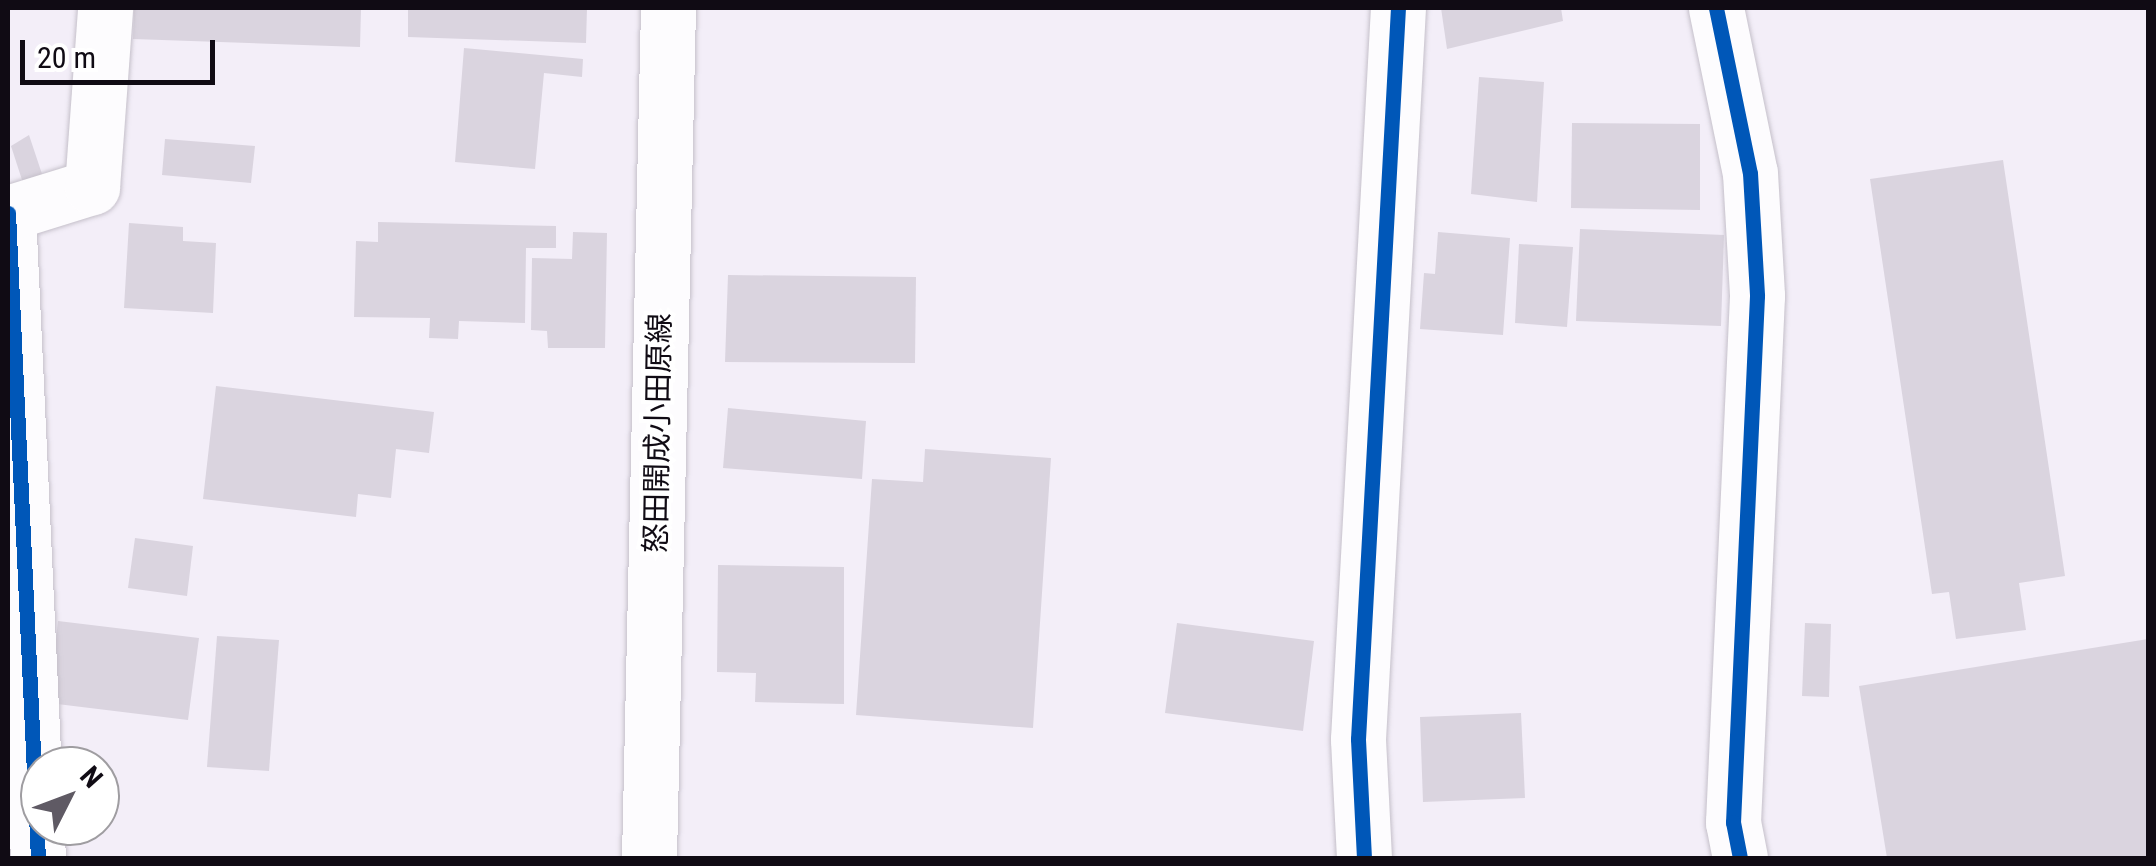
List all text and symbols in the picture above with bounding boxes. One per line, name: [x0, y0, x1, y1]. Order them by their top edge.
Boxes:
scale bar: [25, 20, 220, 82]
text: 20 m: [37, 40, 96, 75]
street label: 怒田開成小田原線: [638, 313, 678, 553]
north arrow: [20, 746, 120, 846]
text: N: [73, 760, 109, 794]

